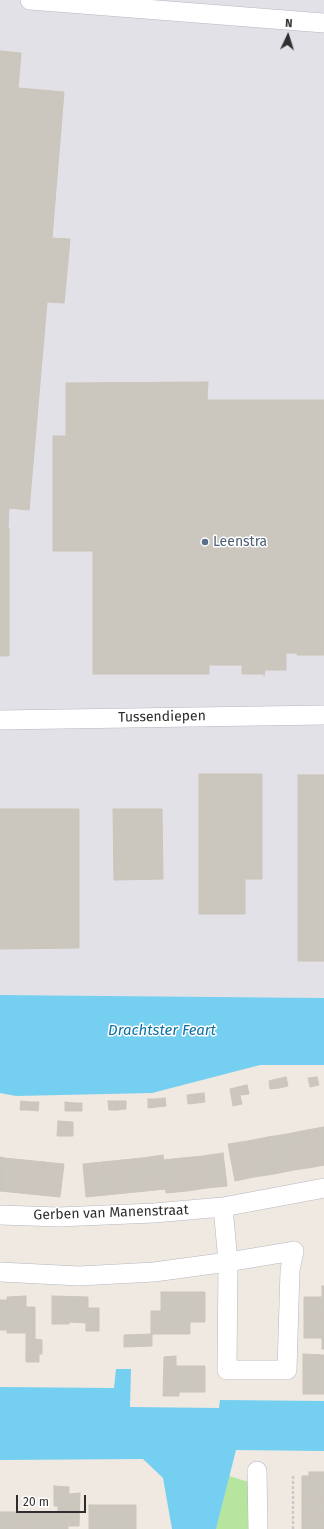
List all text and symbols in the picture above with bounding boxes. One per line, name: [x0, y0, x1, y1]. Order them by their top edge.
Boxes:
north arrow: [268, 16, 308, 56]
text: N: [285, 17, 293, 30]
place label: Leenstra: [213, 534, 267, 550]
marker: Leenstra: [200, 537, 210, 547]
street label: Tussendiepen: [118, 708, 206, 726]
water label: Drachtster Feart: [108, 1022, 216, 1040]
street label: Gerben van Manenstraat: [33, 1202, 189, 1224]
scale bar: [18, 1487, 88, 1513]
text: 20 m: [23, 1495, 49, 1509]

